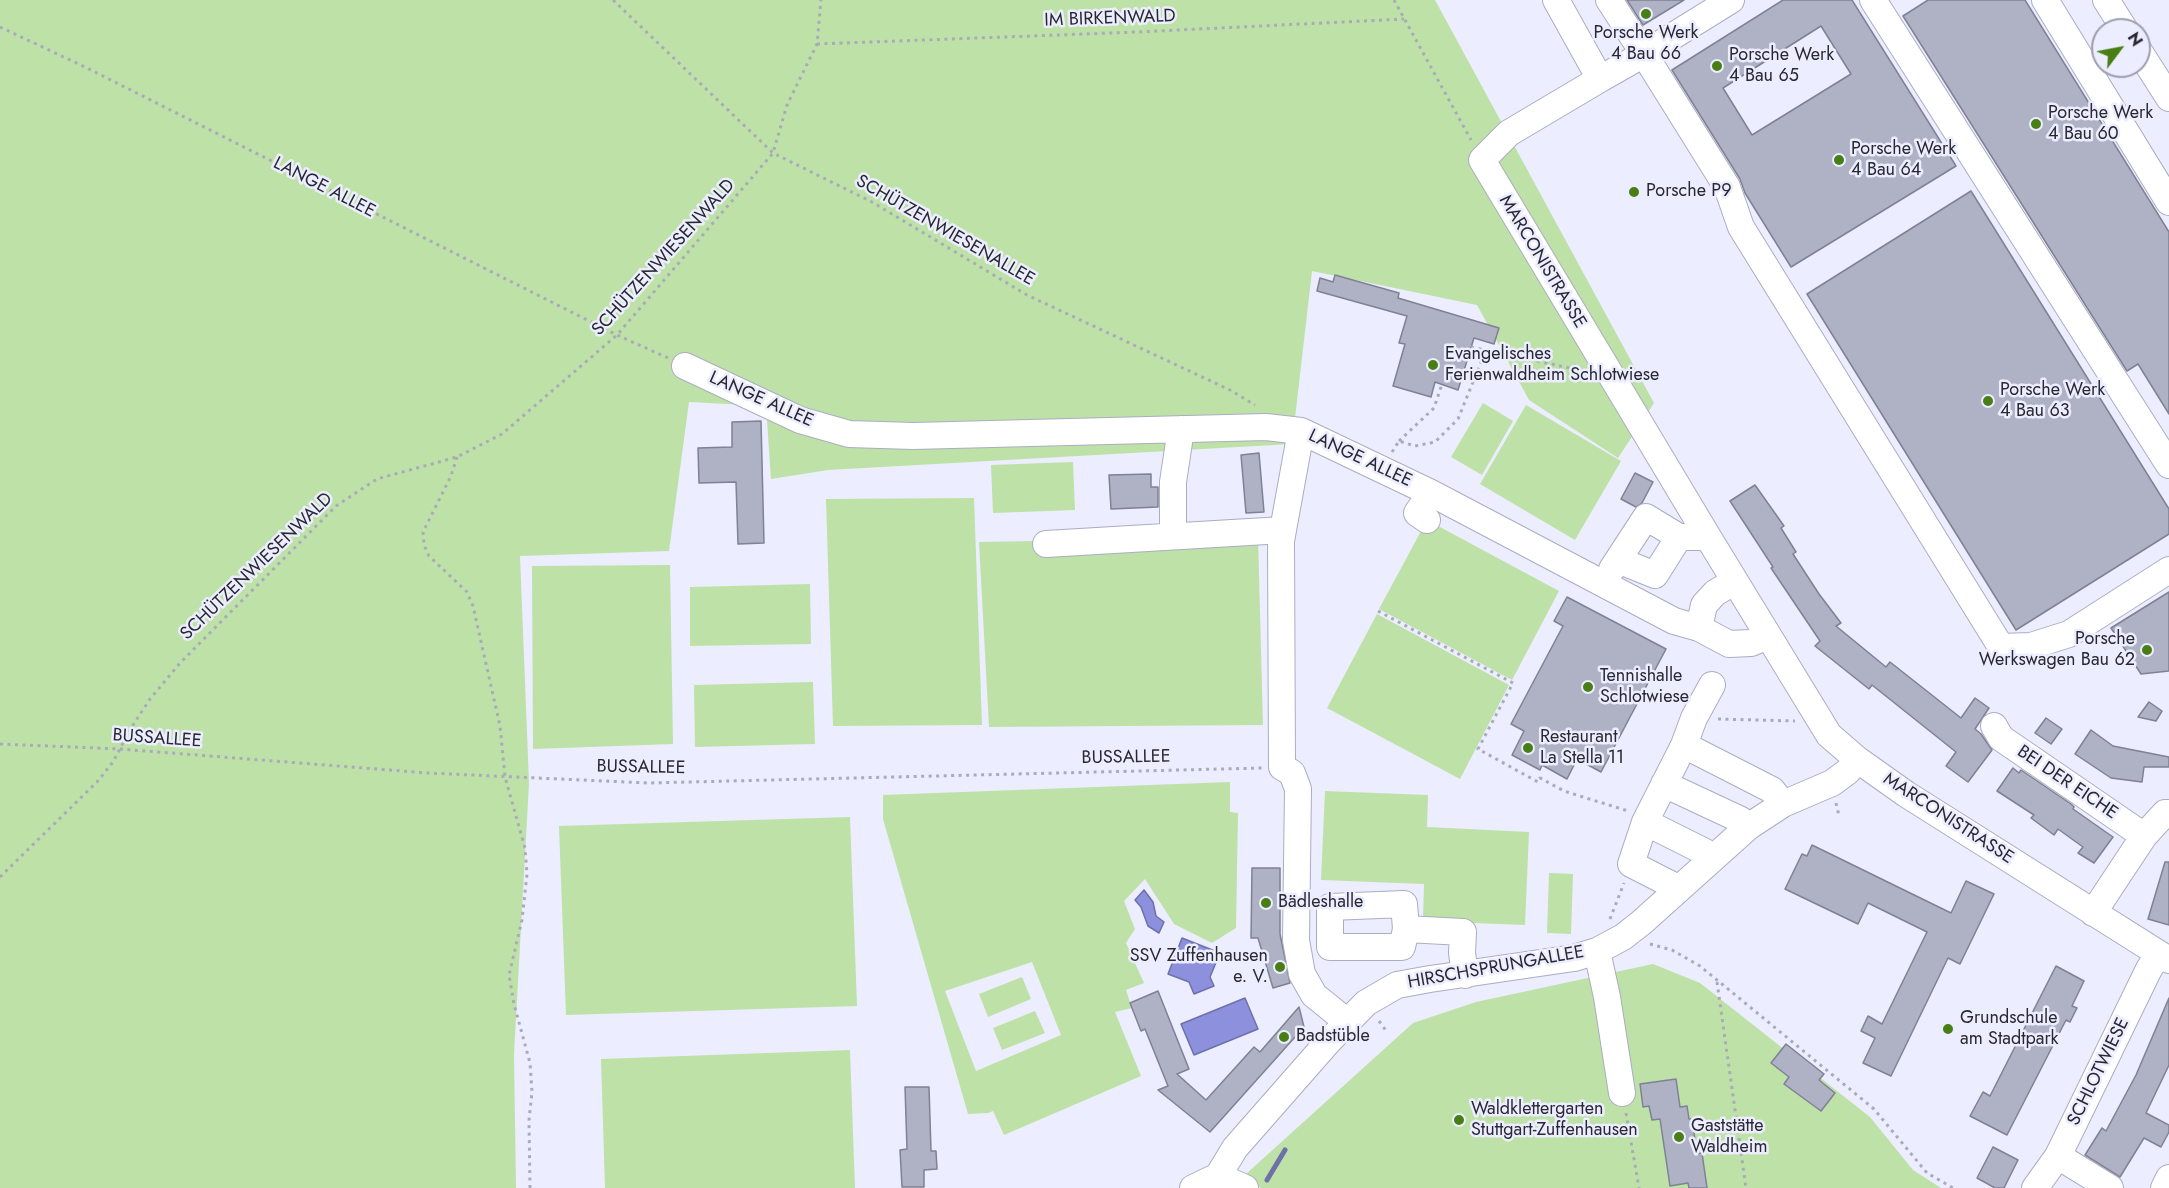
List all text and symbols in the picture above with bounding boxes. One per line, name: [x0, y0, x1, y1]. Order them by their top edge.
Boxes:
street label: IM BIRKENWALD: [1044, 6, 1176, 32]
marker: Porsche Werk 4 Bau 66: [1639, 7, 1653, 21]
north arrow: [2091, 18, 2151, 78]
place label: Porsche Werk 4 Bau 66: [1593, 23, 1699, 66]
text: N: [2122, 28, 2148, 51]
place label: Porsche Werk 4 Bau 65: [1729, 45, 1834, 88]
marker: Porsche Werk 4 Bau 65: [1710, 59, 1724, 73]
place label: Porsche Werk 4 Bau 60: [2048, 103, 2153, 146]
marker: Porsche Werk 4 Bau 60: [2029, 117, 2043, 131]
place label: Porsche Werk 4 Bau 64: [1851, 139, 1956, 182]
street label: LANGE ALLEE: [269, 153, 379, 223]
marker: Porsche Werk 4 Bau 64: [1832, 153, 1846, 167]
street label: SCHÜTZENWIESENALLEE: [852, 171, 1038, 291]
street label: SCHÜTZENWIESENWALD: [588, 175, 740, 341]
place label: Porsche P9: [1646, 181, 1732, 203]
marker: Porsche P9: [1627, 185, 1641, 199]
street label: MARCONISTRASSE: [1494, 192, 1590, 332]
place label: Evangelisches Ferienwaldheim Schlotwiese: [1445, 344, 1659, 386]
marker: Evangelisches Ferienwaldheim Schlotwiese: [1426, 358, 1440, 372]
street label: LANGE ALLEE: [706, 367, 816, 433]
place label: Porsche Werk 4 Bau 63: [2000, 380, 2105, 422]
marker: Porsche Werk 4 Bau 63: [1981, 394, 1995, 408]
street label: LANGE ALLEE: [1305, 426, 1415, 492]
street label: SCHÜTZENWIESENWALD: [176, 489, 338, 645]
place label: Porsche Werkswagen Bau 62: [1979, 629, 2135, 672]
marker: Porsche Werkswagen Bau 62: [2140, 643, 2154, 657]
place label: Tennishalle Schlotwiese: [1600, 666, 1689, 708]
marker: Tennishalle Schlotwiese: [1581, 680, 1595, 694]
street label: BUSSALLEE: [112, 725, 202, 753]
place label: Restaurant La Stella 11: [1540, 727, 1624, 770]
marker: Restaurant La Stella 11: [1521, 741, 1535, 755]
street label: BEI DER EICHE: [2013, 741, 2121, 825]
street label: BUSSALLEE: [1081, 746, 1171, 770]
street label: BUSSALLEE: [596, 756, 686, 780]
street label: MARCONISTRASSE: [1879, 769, 2017, 869]
place label: Bädleshalle: [1278, 892, 1363, 914]
marker: Bädleshalle: [1259, 896, 1273, 910]
street label: HIRSCHSPRUNGALLEE: [1406, 942, 1586, 994]
place label: SSV Zuffenhausen e. V.: [1130, 946, 1268, 988]
marker: SSV Zuffenhausen e. V.: [1273, 960, 1287, 974]
place label: Grundschule am Stadtpark: [1960, 1008, 2059, 1050]
street label: SCHLOTWIESE: [2064, 1015, 2134, 1129]
marker: Grundschule am Stadtpark: [1941, 1022, 1955, 1036]
place label: Badstüble: [1296, 1026, 1370, 1048]
marker: Badstüble: [1277, 1030, 1291, 1044]
place label: Waldklettergarten Stuttgart-Zuffenhausen: [1471, 1099, 1638, 1142]
marker: Waldklettergarten Stuttgart-Zuffenhausen: [1452, 1113, 1466, 1127]
place label: Gaststätte Waldheim: [1691, 1116, 1768, 1158]
marker: Gaststätte Waldheim: [1672, 1130, 1686, 1144]

